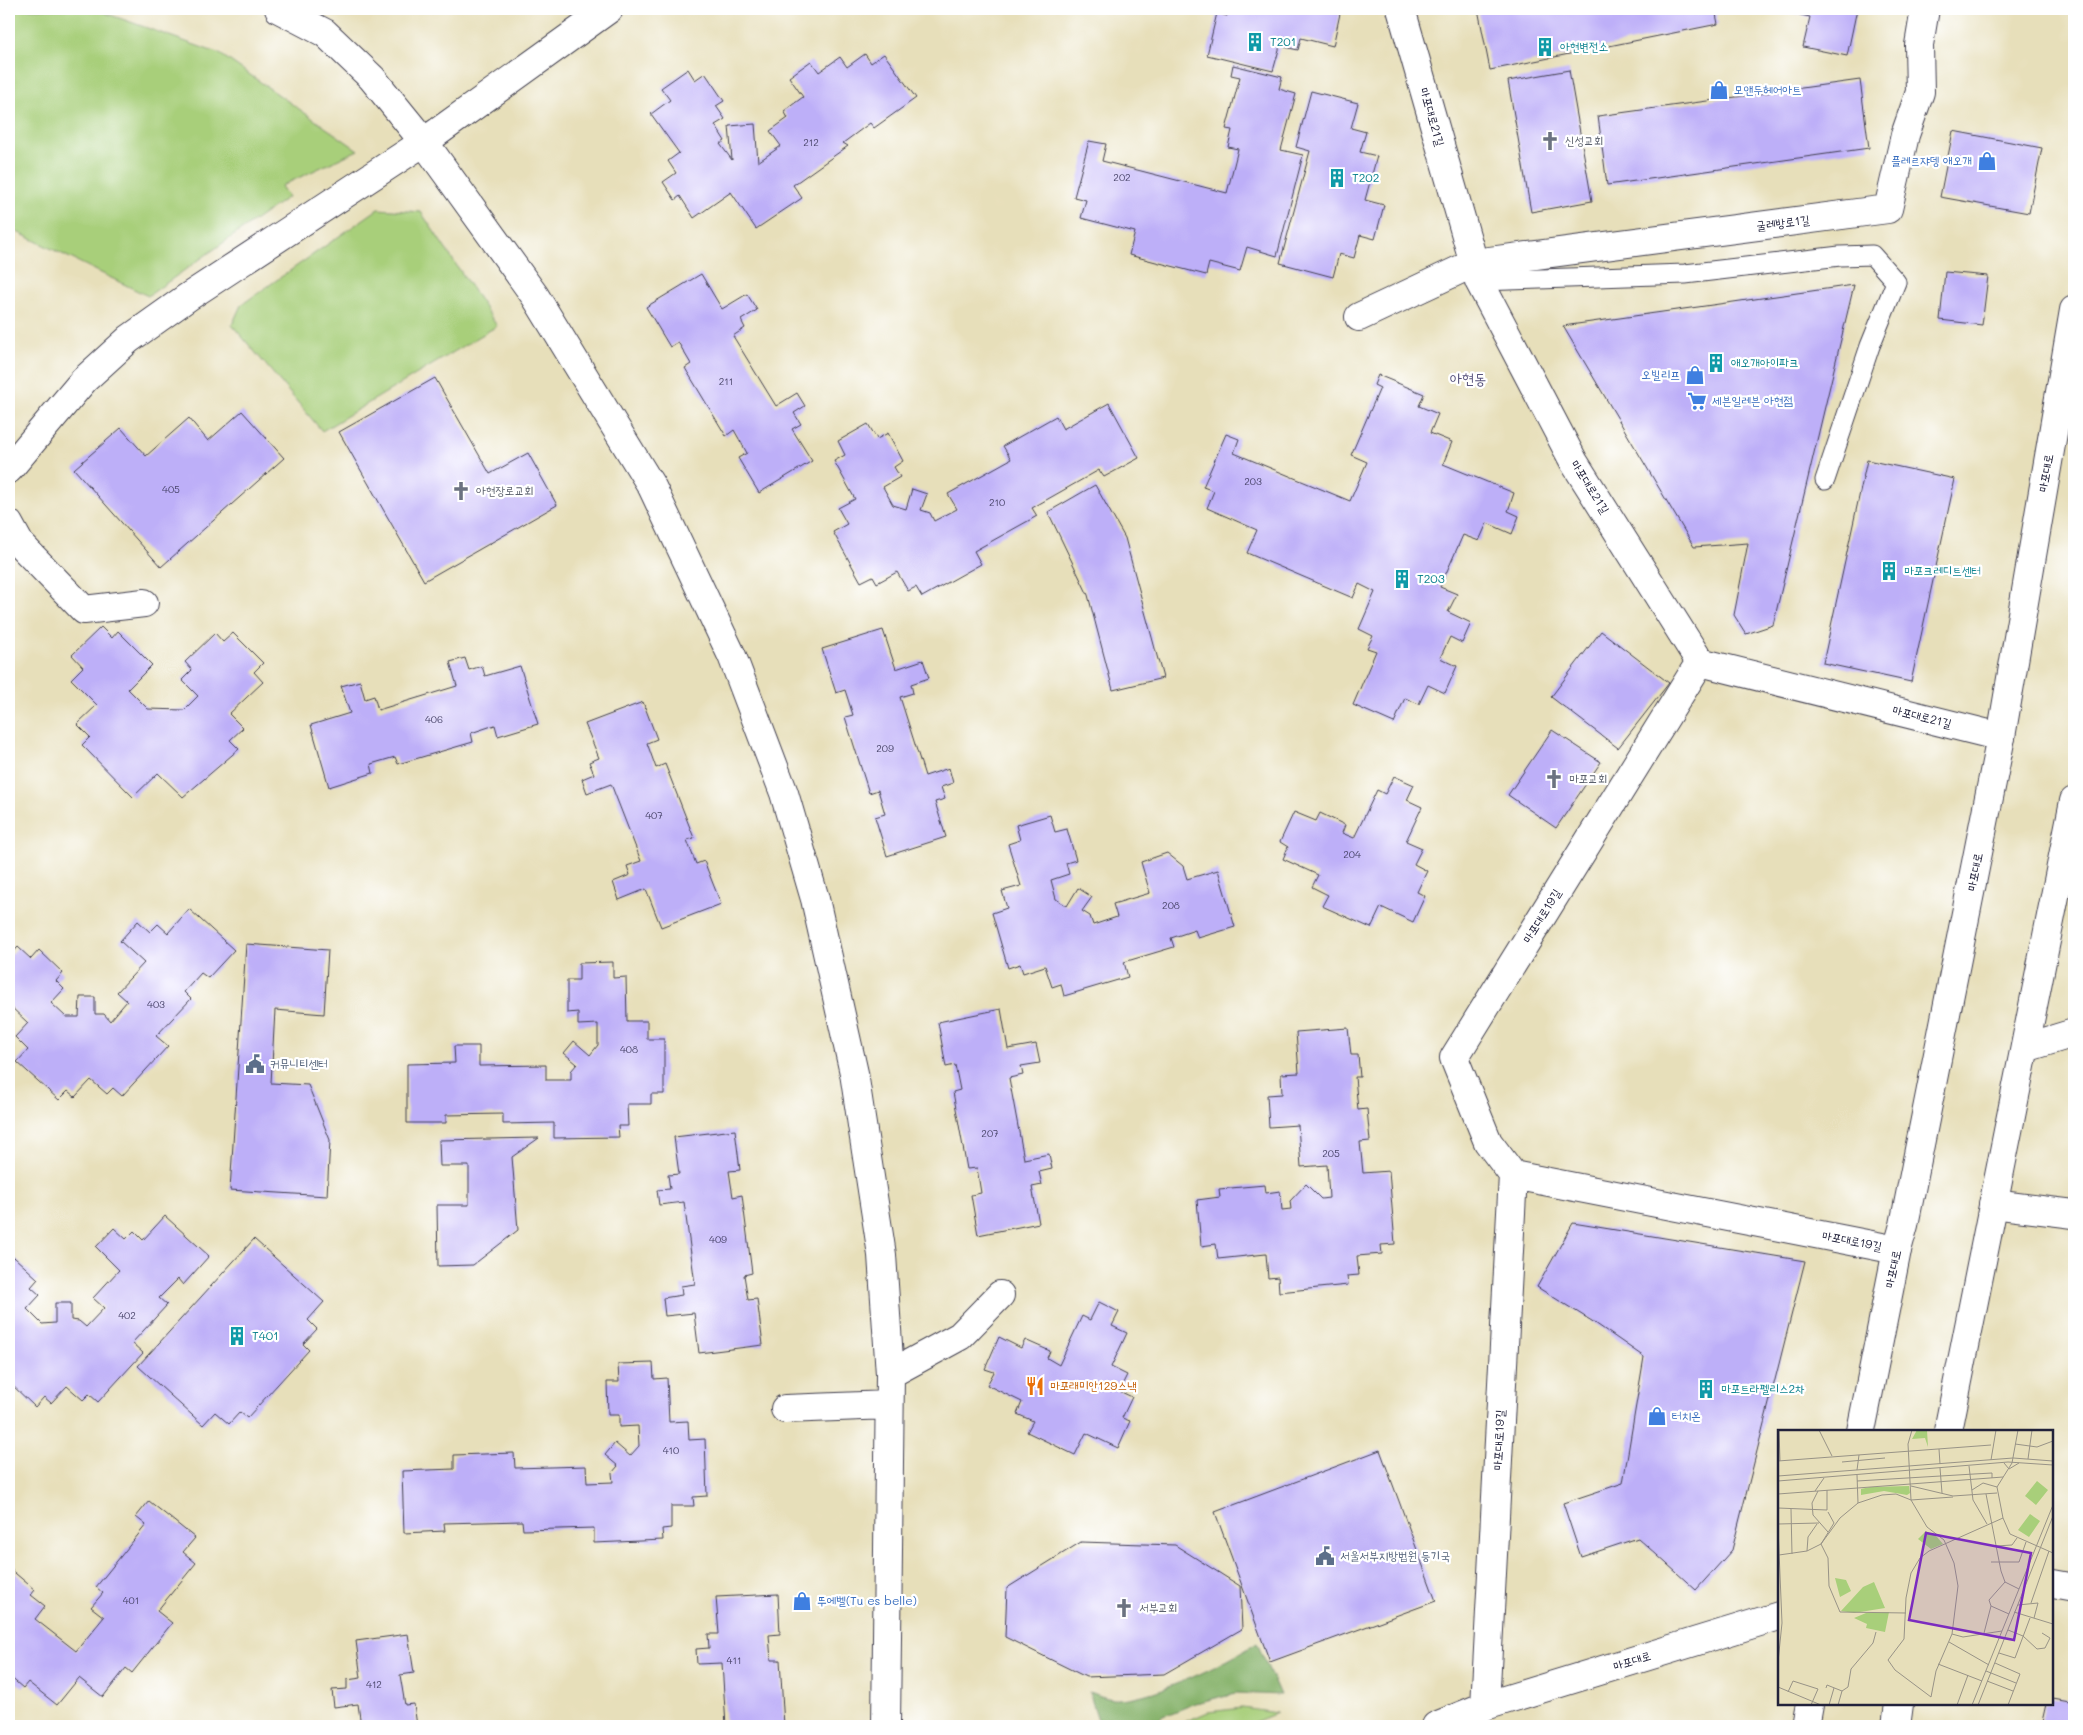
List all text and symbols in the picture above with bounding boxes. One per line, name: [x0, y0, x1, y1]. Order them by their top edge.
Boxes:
building icon: T201: [1244, 31, 1266, 53]
place label: T201: [1270, 33, 1296, 49]
building icon: 아현변전소: [1534, 36, 1556, 58]
place label: 아현변전소: [1560, 38, 1608, 54]
shop icon: 모앤두헤어아트: [1708, 79, 1730, 101]
place label: 모앤두헤어아트: [1734, 81, 1802, 97]
street label: 마포대로21길: [1417, 86, 1449, 148]
church icon: 신성교회: [1539, 130, 1561, 152]
place label: 신성교회: [1565, 132, 1604, 148]
house number: 212: [803, 135, 819, 149]
shop icon: 플레르쟈뎅 애오개: [1976, 150, 1998, 172]
place label: 플레르쟈뎅 애오개: [1891, 152, 1972, 168]
building icon: T202: [1326, 167, 1348, 189]
place label: T202: [1352, 169, 1379, 185]
house number: 202: [1113, 170, 1131, 184]
street label: 굴레방로1길: [1755, 211, 1811, 233]
building icon: 애오개아이파크: [1705, 352, 1727, 374]
place label: 애오개아이파크: [1731, 354, 1799, 370]
shop icon: 오빌리프: [1684, 364, 1706, 386]
place label: 오빌리프: [1641, 366, 1680, 382]
district label: 아현동: [1450, 368, 1486, 388]
house number: 211: [719, 374, 733, 388]
supermarket icon: 세븐일레븐 아현점: [1686, 390, 1708, 412]
place label: 세븐일레븐 아현점: [1712, 392, 1793, 408]
street label: 마포대로: [2034, 452, 2056, 493]
street label: 마포대로21길: [1568, 457, 1614, 517]
house number: 203: [1244, 474, 1262, 488]
church icon: 아현장로교회: [450, 480, 472, 502]
house number: 405: [162, 482, 180, 496]
place label: 아현장로교회: [476, 482, 534, 498]
house number: 210: [989, 495, 1005, 509]
building icon: 마포크레디트센터: [1878, 560, 1900, 582]
place label: 마포크레디트센터: [1904, 562, 1981, 578]
building icon: T203: [1391, 568, 1413, 590]
place label: T203: [1417, 570, 1445, 586]
street label: 마포대로21길: [1891, 701, 1954, 731]
house number: 406: [425, 712, 443, 726]
house number: 209: [876, 741, 894, 755]
church icon: 마포교회: [1543, 768, 1565, 790]
place label: 마포교회: [1569, 770, 1608, 786]
house number: 407: [645, 808, 663, 822]
house number: 204: [1343, 847, 1361, 861]
street label: 마포대로: [1962, 851, 1986, 892]
street label: 마포대로19길: [1518, 885, 1564, 945]
house number: 208: [1162, 898, 1180, 912]
house number: 403: [147, 997, 165, 1011]
house number: 408: [620, 1042, 638, 1056]
public building icon: 커뮤니티센터: [244, 1053, 266, 1075]
place label: 커뮤니티센터: [270, 1055, 328, 1071]
house number: 207: [981, 1126, 999, 1140]
house number: 205: [1322, 1146, 1340, 1160]
street label: 마포대로19길: [1821, 1226, 1884, 1254]
house number: 409: [709, 1232, 727, 1246]
street label: 마포대로: [1880, 1248, 1904, 1289]
house number: 402: [118, 1308, 136, 1322]
building icon: T401: [226, 1325, 248, 1347]
place label: T401: [252, 1327, 279, 1343]
restaurant icon: 마포래미안129스낵: [1024, 1375, 1046, 1397]
place label: 마포래미안129스낵: [1050, 1377, 1137, 1393]
building icon: 마포트라펠리스2차: [1695, 1378, 1717, 1400]
place label: 마포트라펠리스2차: [1721, 1380, 1805, 1396]
shop icon: 터치온: [1646, 1405, 1668, 1427]
place label: 터치온: [1672, 1407, 1701, 1423]
street label: 마포대로19길: [1488, 1409, 1508, 1471]
inset map: [1778, 1430, 2053, 1705]
house number: 410: [663, 1443, 679, 1457]
public building icon: 서울서부지방법원 등기국: [1314, 1545, 1336, 1567]
place label: 서울서부지방법원 등기국: [1340, 1547, 1450, 1563]
shop icon: 뚜에벨(Tu es belle): [791, 1590, 813, 1612]
place label: 뚜에벨(Tu es belle): [817, 1592, 917, 1608]
house number: 401: [123, 1593, 139, 1607]
church icon: 서부교회: [1113, 1597, 1135, 1619]
place label: 서부교회: [1139, 1599, 1178, 1615]
street label: 마포대로: [1611, 1647, 1653, 1673]
house number: 411: [727, 1653, 741, 1667]
house number: 412: [366, 1677, 382, 1691]

